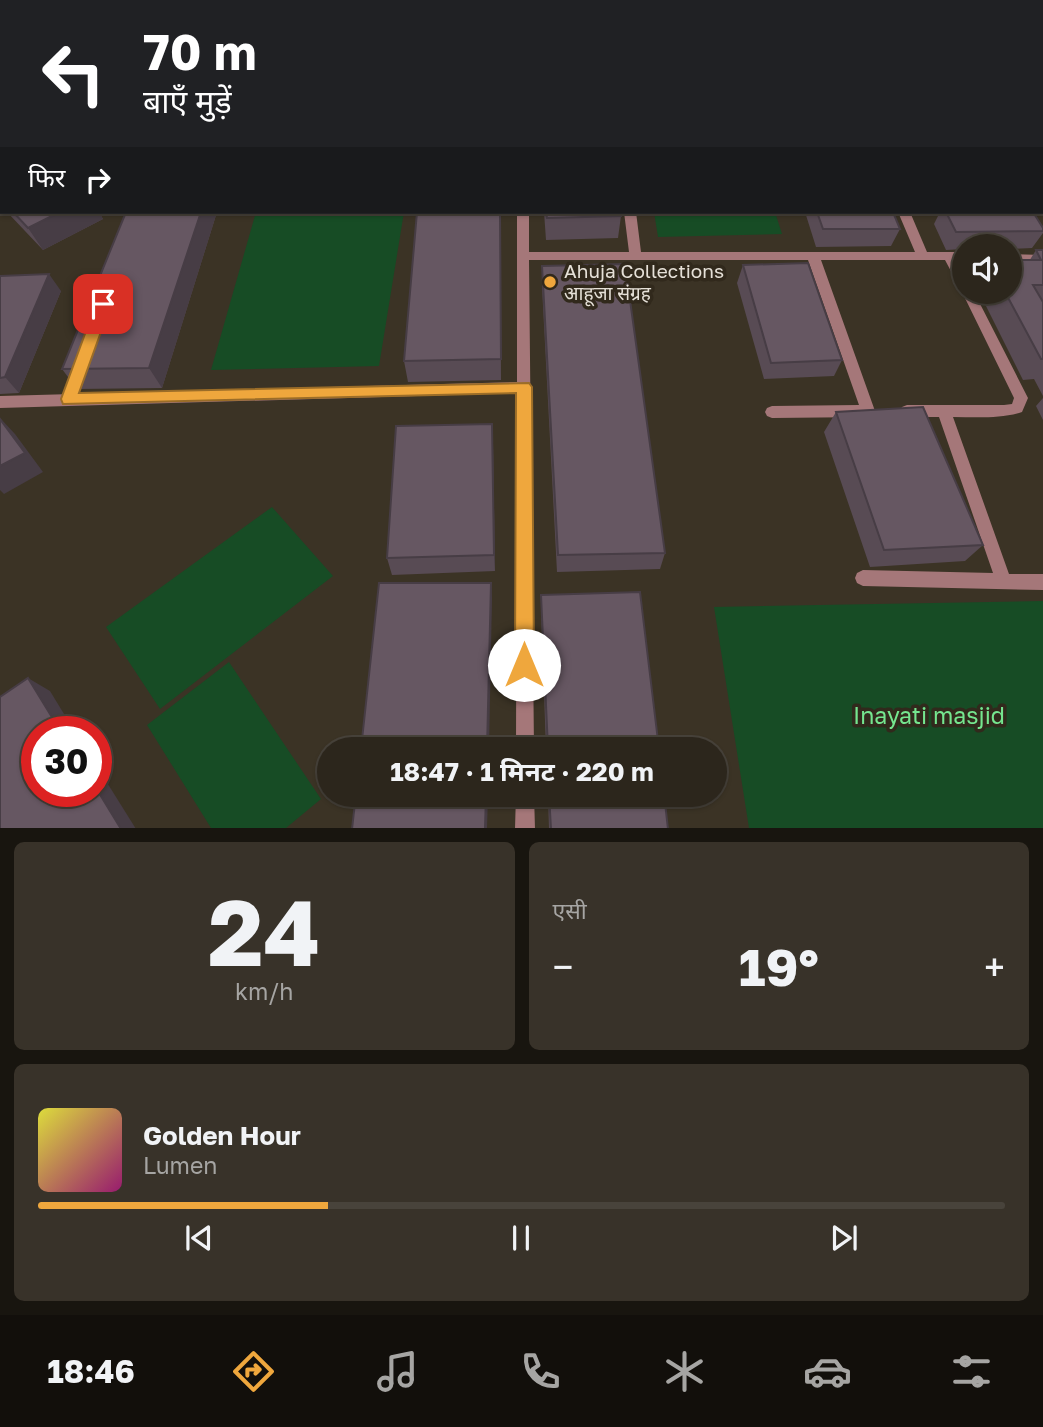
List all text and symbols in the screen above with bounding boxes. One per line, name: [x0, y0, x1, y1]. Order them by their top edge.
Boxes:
text: 70 m: [143, 22, 257, 81]
icon: left: [28, 28, 119, 119]
text: बाएँ मुड़ें: [143, 82, 232, 120]
icon: right: [79, 161, 117, 199]
text: फिर: [28, 162, 65, 193]
map controls: [952, 234, 1022, 304]
button: sound: [952, 234, 1022, 304]
place label: Ahuja Collections आहूजा संग्रह: [564, 259, 724, 307]
pin: [73, 274, 133, 334]
marker: Ahuja Collections आहूजा संग्रह: [542, 274, 558, 290]
icon: arrive: [84, 285, 122, 323]
position arrow: [487, 628, 561, 702]
park label: Inayati masjid: [853, 701, 1005, 729]
speed limit sign: 30: [21, 716, 112, 807]
text: 18:47 · 1 मिनट · 220 m: [390, 756, 654, 787]
text: 24: [208, 877, 320, 986]
text: एसी: [553, 896, 587, 924]
text: 19°: [739, 935, 819, 997]
text: −: [553, 944, 573, 989]
text: +: [984, 944, 1005, 989]
text: km/h: [235, 977, 294, 1005]
text: Golden Hour: [143, 1120, 301, 1151]
text: Lumen: [143, 1151, 217, 1179]
icon: previous: [180, 1219, 218, 1257]
icon: pause: [502, 1219, 540, 1257]
icon: next: [825, 1219, 863, 1257]
icon: directions: [229, 1347, 278, 1396]
icon: music: [373, 1347, 422, 1396]
icon: phone: [516, 1347, 565, 1396]
icon: climate: [660, 1347, 709, 1396]
icon: car: [803, 1347, 852, 1396]
icon: filters: [947, 1347, 996, 1396]
text: 18:46: [47, 1352, 135, 1390]

